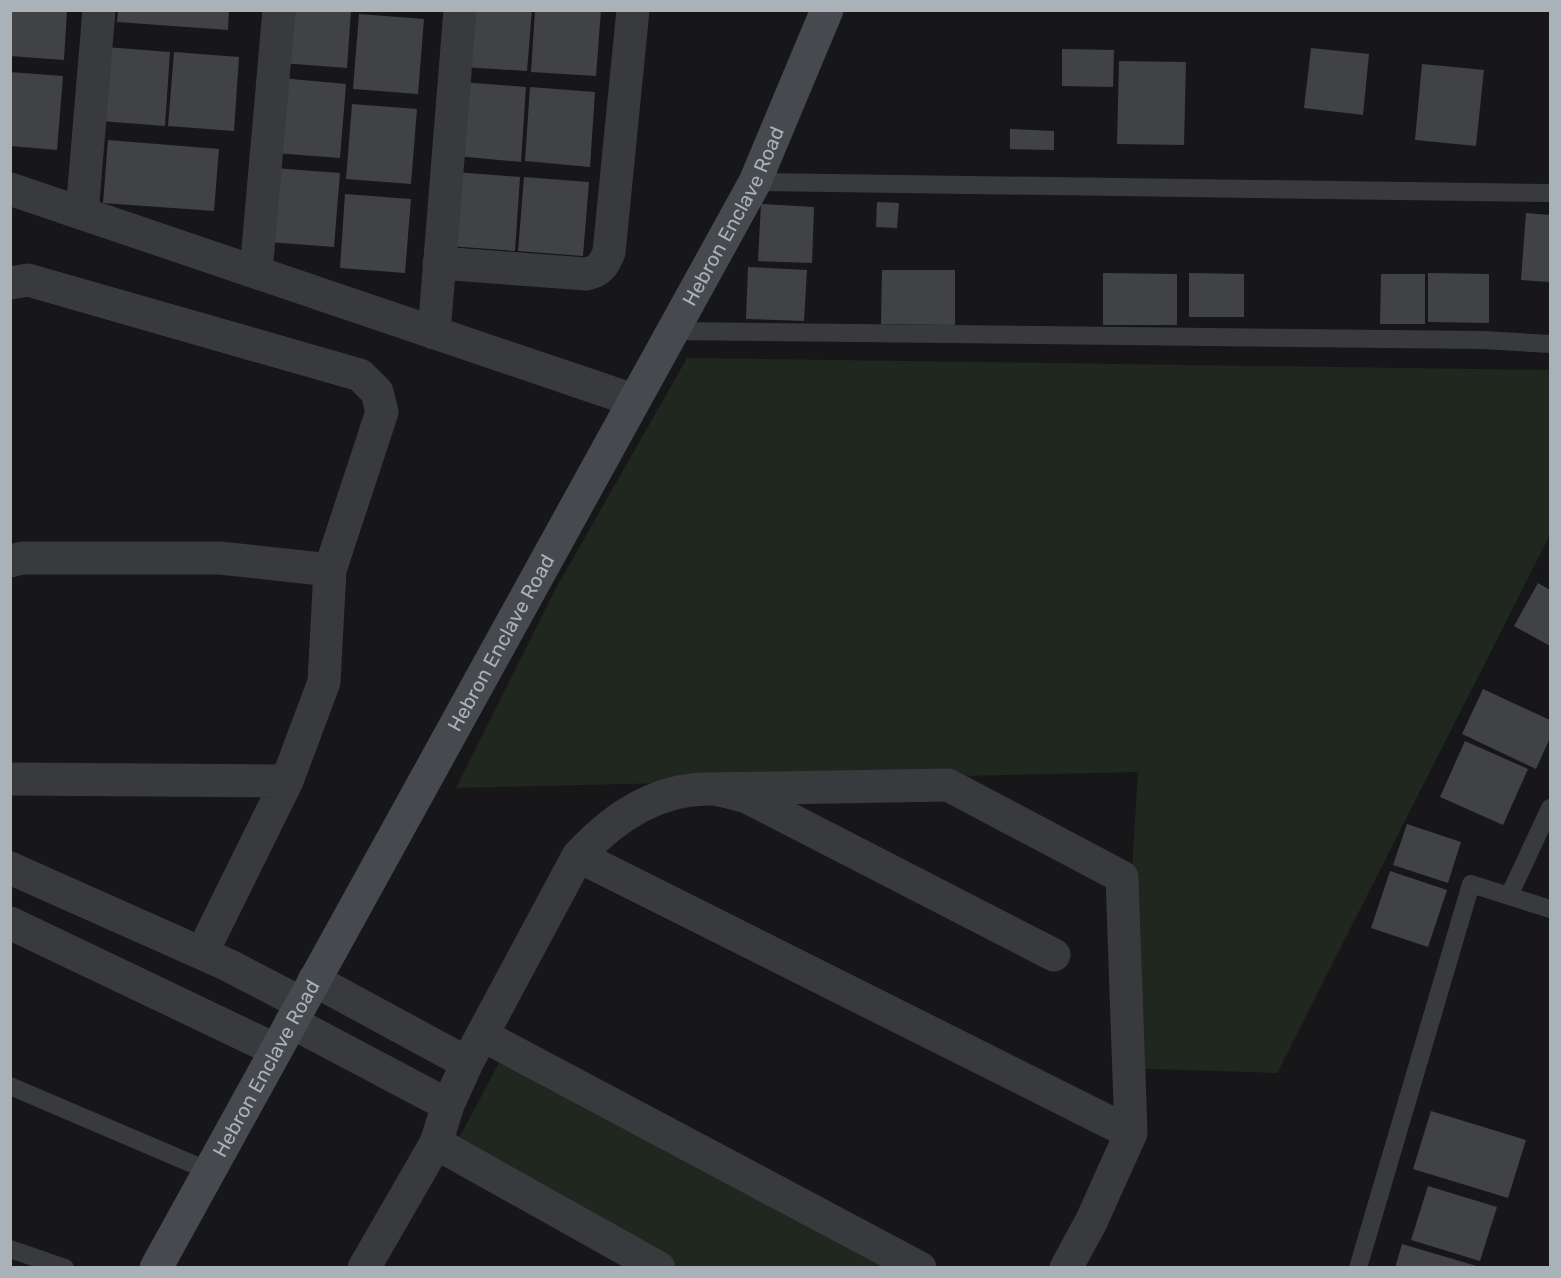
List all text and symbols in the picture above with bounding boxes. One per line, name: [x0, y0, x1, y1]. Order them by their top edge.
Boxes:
street label: Hebron Enclave Road: [677, 123, 789, 310]
street label: Hebron Enclave Road: [442, 550, 559, 736]
street label: Hebron Enclave Road: [208, 976, 325, 1161]

